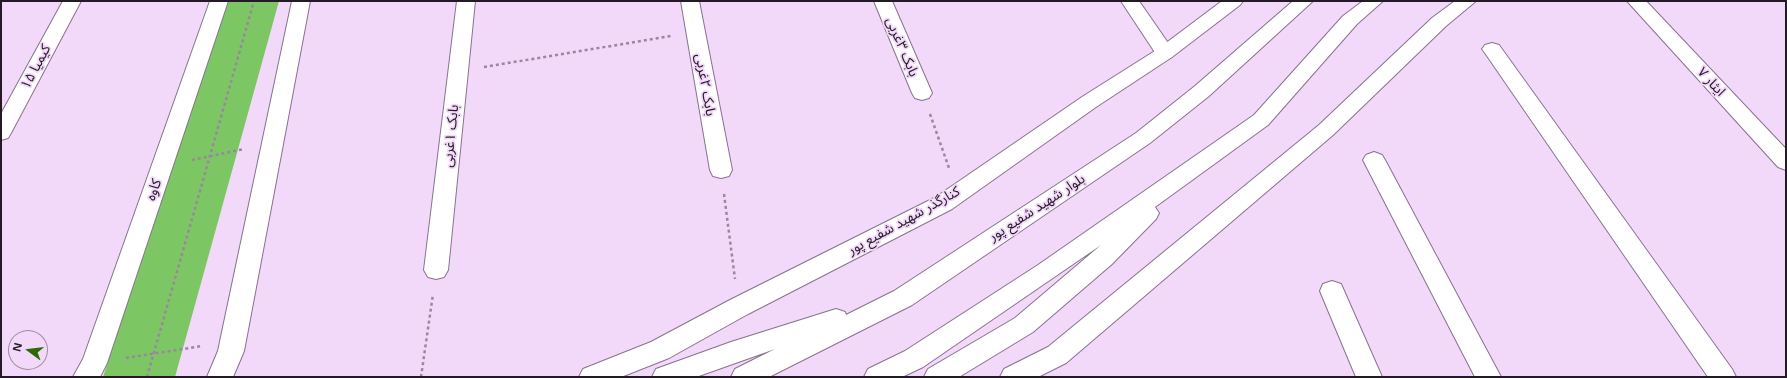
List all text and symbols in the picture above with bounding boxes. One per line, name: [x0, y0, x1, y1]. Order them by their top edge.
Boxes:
street label: بابک ۳غربی: [882, 15, 922, 79]
street label: کیمیا ۱۵: [17, 42, 55, 92]
street label: بابک ۲غربی: [691, 52, 719, 118]
street label: ایثار ۷: [1693, 64, 1729, 100]
street label: بابک ۱غربی: [439, 104, 463, 168]
street label: بلوار شهید شفیع پور: [986, 171, 1088, 245]
street label: کاوه: [143, 177, 165, 203]
street label: کنارگذر شهید شفیع پور: [845, 183, 963, 259]
north arrow: [8, 330, 48, 370]
text: N: [8, 341, 25, 353]

